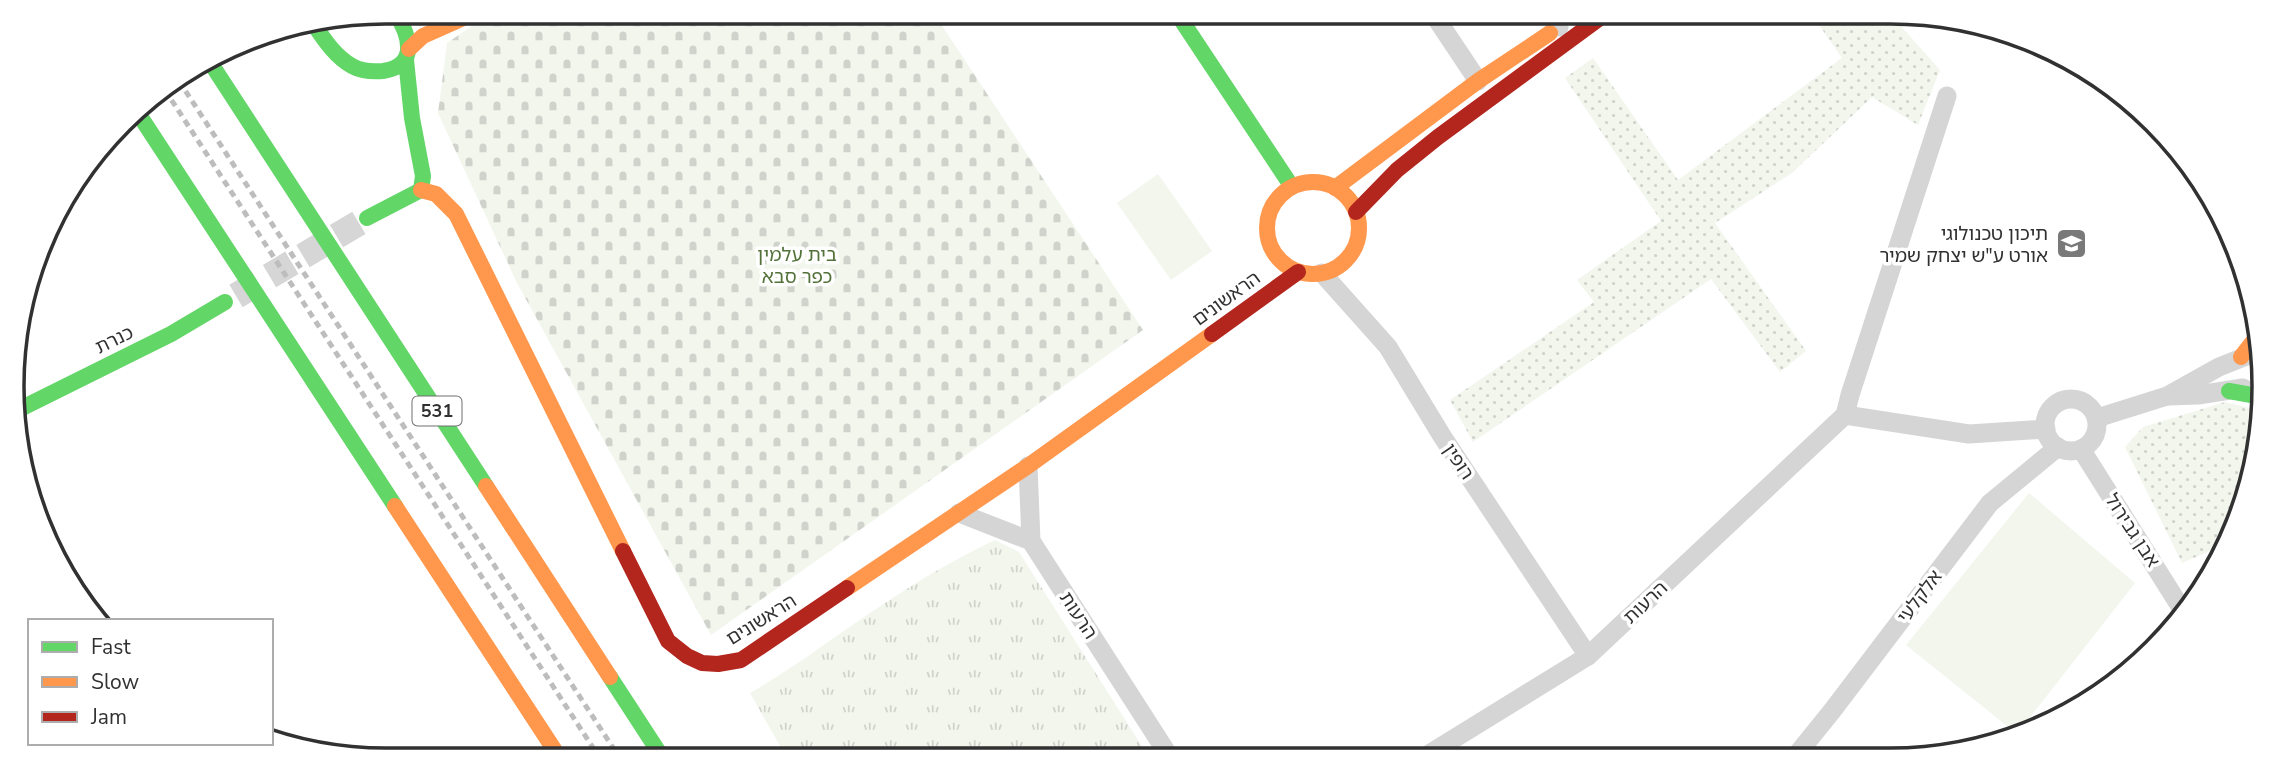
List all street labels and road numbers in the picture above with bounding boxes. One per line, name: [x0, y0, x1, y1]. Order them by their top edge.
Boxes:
street label: הראשונים: [1187, 265, 1266, 332]
street label: כנרת: [91, 320, 138, 360]
road number: 531: [412, 396, 462, 426]
street label: רופין: [1437, 438, 1480, 485]
street label: אבן גבירול: [2099, 489, 2166, 572]
street label: אלקלעי: [1891, 565, 1948, 629]
street label: הרעות: [1618, 576, 1674, 630]
street label: הרעות: [1053, 587, 1103, 644]
street label: הראשונים: [722, 588, 802, 652]

